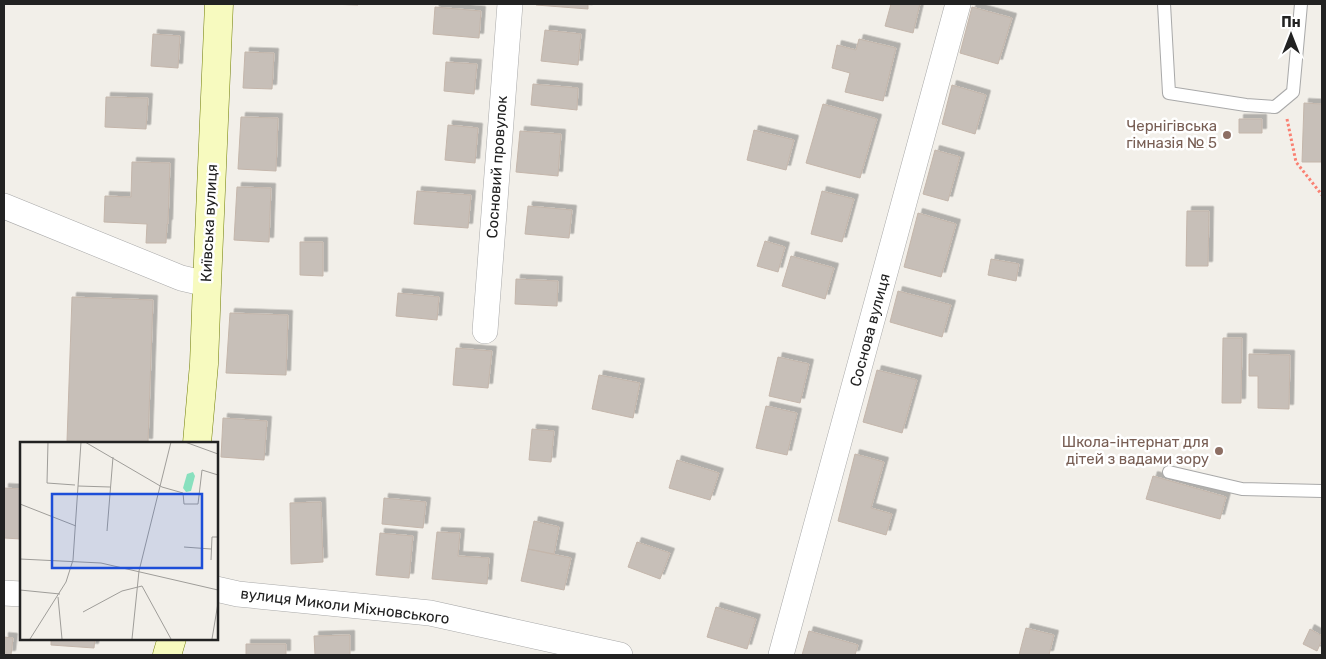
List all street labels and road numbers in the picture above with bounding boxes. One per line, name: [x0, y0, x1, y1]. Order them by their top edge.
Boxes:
street label: Сосновий провулок: [483, 95, 511, 239]
street label: Київська вулиця: [197, 164, 221, 282]
street label: Соснова вулиця: [846, 271, 894, 389]
street label: вулиця Миколи Міхновського: [239, 584, 451, 628]

